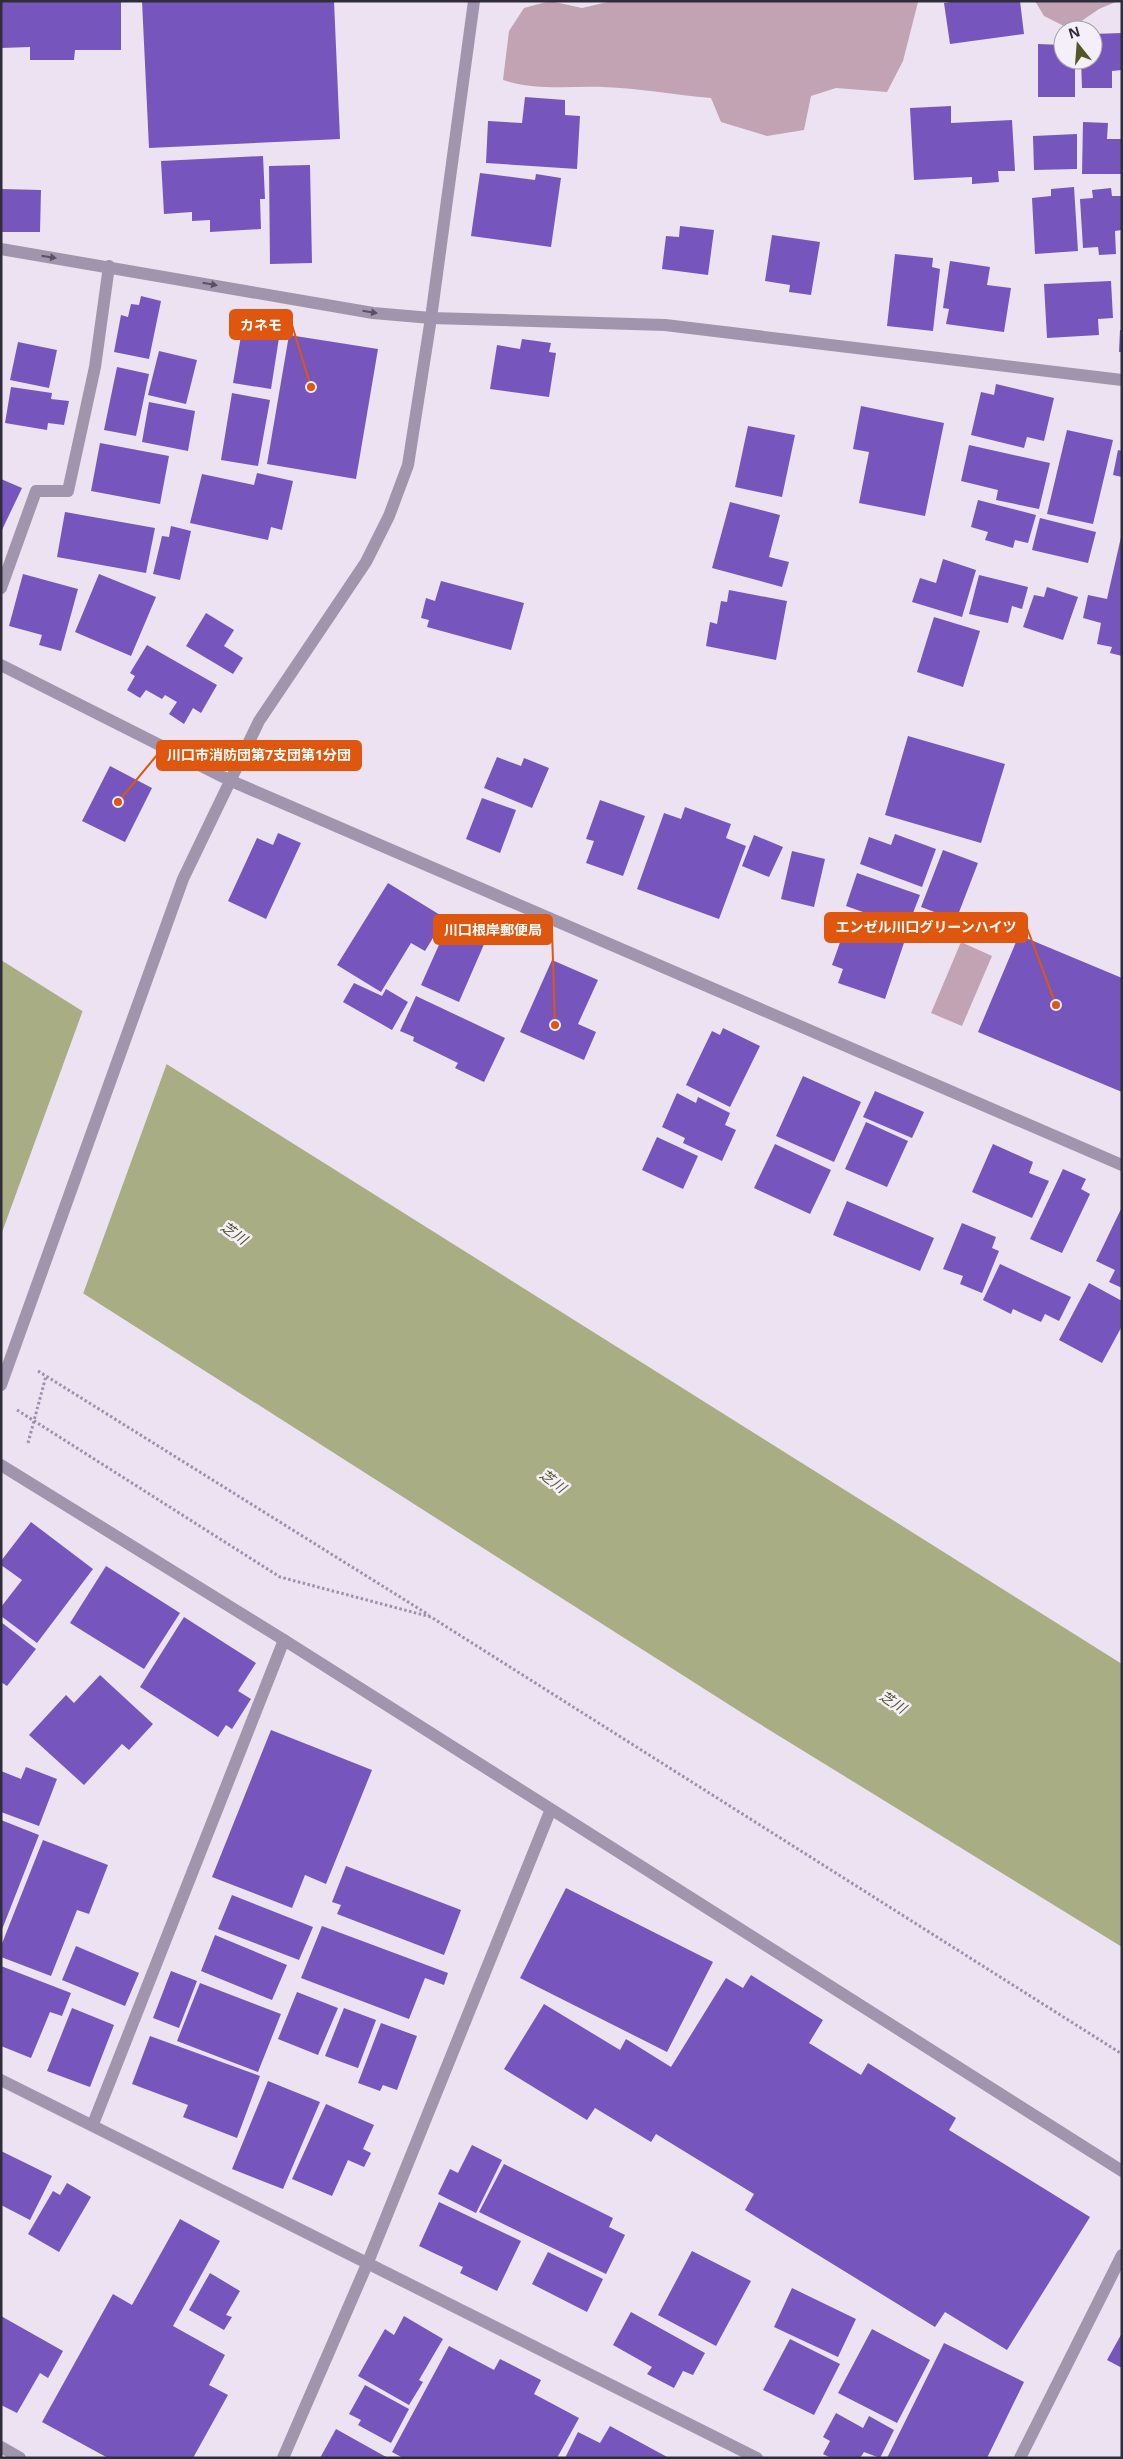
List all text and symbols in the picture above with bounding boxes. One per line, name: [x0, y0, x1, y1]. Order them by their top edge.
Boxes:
north arrow: [1053, 20, 1103, 70]
text: N: [1066, 21, 1082, 43]
one-way arrow: [42, 253, 58, 261]
one-way arrow: [202, 281, 218, 289]
one-way arrow: [362, 308, 378, 316]
callout: カネモ: [230, 310, 292, 339]
text: カネモ: [240, 315, 282, 334]
callout: 川口市消防団第7支団第1分団: [157, 741, 361, 770]
text: 川口市消防団第7支団第1分団: [167, 745, 351, 764]
callout: エンゼル川口グリーンハイツ: [825, 913, 1027, 942]
callout: 川口根岸郵便局: [434, 915, 552, 944]
text: エンゼル川口グリーンハイツ: [835, 917, 1017, 936]
text: 川口根岸郵便局: [444, 920, 542, 939]
water label: 芝川: [217, 1217, 253, 1250]
water label: 芝川: [536, 1465, 572, 1498]
water label: 芝川: [876, 1686, 912, 1718]

